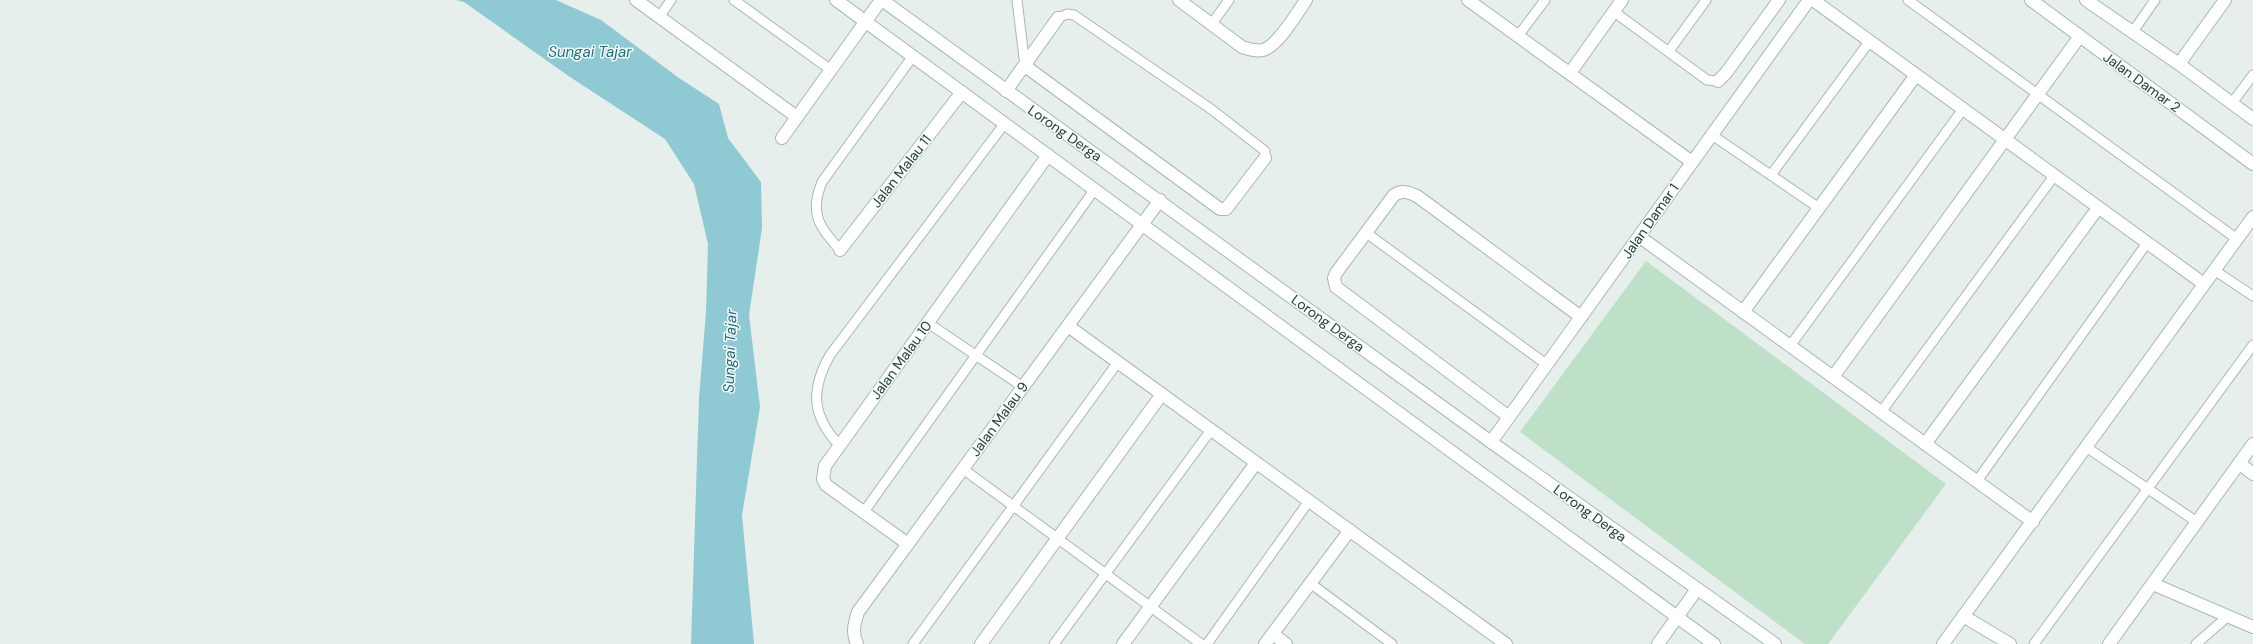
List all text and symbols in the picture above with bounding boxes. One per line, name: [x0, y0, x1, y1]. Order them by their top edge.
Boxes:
water label: Sungai Tajar: [548, 42, 632, 62]
street label: Jalan Damar 2: [2100, 48, 2184, 116]
street label: Lorong Derga: [1025, 101, 1105, 165]
street label: Jalan Malau 11: [867, 131, 935, 211]
street label: Jalan Damar 1: [1617, 180, 1683, 262]
street label: Lorong Derga: [1288, 290, 1368, 356]
water label: Sungai Tajar: [719, 308, 741, 393]
street label: Jalan Malau 10: [866, 317, 936, 403]
street label: Jalan Malau 9: [966, 378, 1032, 460]
street label: Lorong Derga: [1550, 480, 1630, 546]

